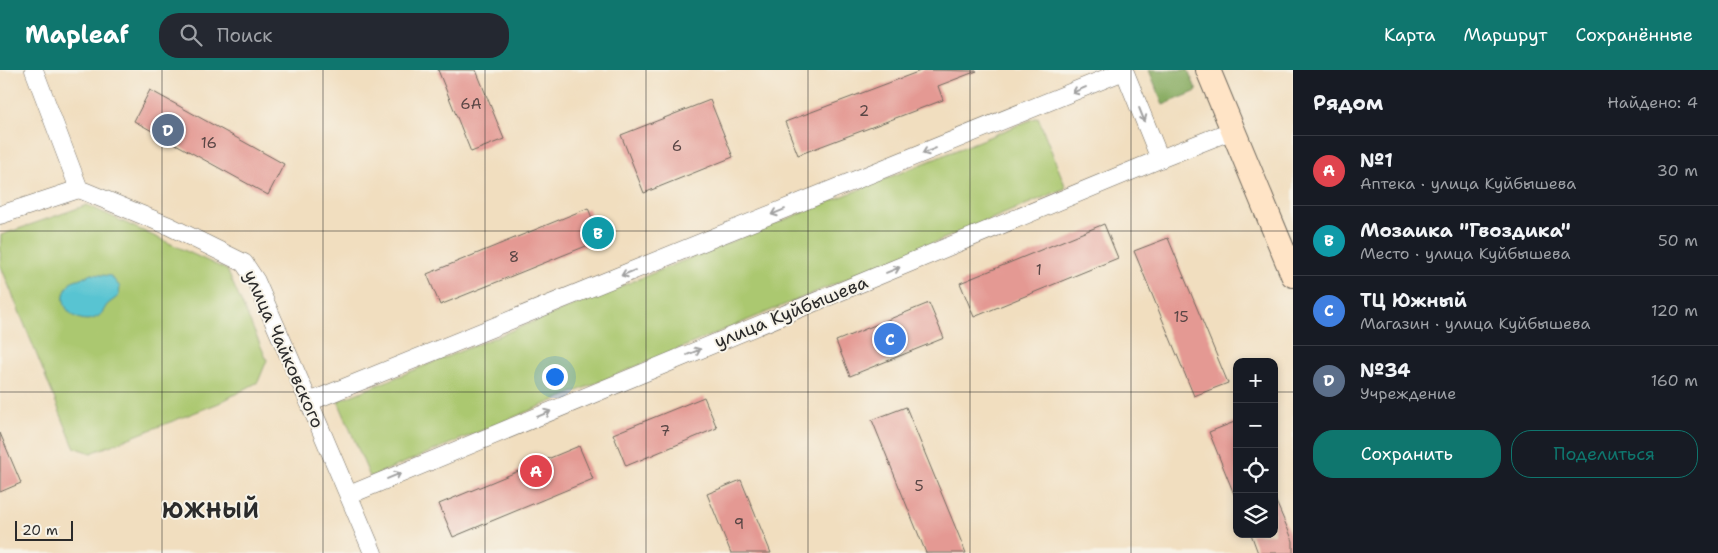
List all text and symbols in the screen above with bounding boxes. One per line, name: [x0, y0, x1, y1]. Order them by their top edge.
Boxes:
search box: [159, 13, 509, 58]
text: Mapleaf: [25, 19, 129, 51]
icon: search: [177, 21, 205, 49]
text: Поиск: [217, 23, 272, 48]
text: Карта: [1384, 23, 1435, 47]
text: Маршрут: [1463, 23, 1547, 47]
text: Сохранённые: [1575, 23, 1693, 47]
one-way arrow: [1072, 85, 1087, 95]
text: Рядом: [1313, 89, 1383, 117]
text: Найдено: 4: [1607, 92, 1698, 113]
house number: 6А: [460, 94, 482, 114]
house number: 2: [859, 101, 869, 121]
one-way arrow: [1138, 106, 1147, 122]
pin: D: [152, 111, 184, 149]
house number: 16: [201, 133, 217, 153]
house number: 6: [672, 136, 682, 156]
one-way arrow: [922, 147, 937, 156]
text: №1: [1360, 148, 1393, 173]
text: A: [1323, 160, 1335, 181]
text: 30 m: [1657, 160, 1698, 181]
text: Аптека · улица Куйбышева: [1360, 173, 1576, 194]
one-way arrow: [771, 208, 786, 217]
pin: B: [582, 214, 614, 252]
text: Мозаика "Гвоздика": [1360, 218, 1571, 243]
text: B: [1324, 230, 1334, 251]
text: 50 m: [1658, 230, 1698, 251]
text: Место · улица Куйбышева: [1360, 243, 1570, 264]
house number: 8: [509, 247, 519, 267]
house number: 1: [1036, 260, 1042, 280]
one-way arrow: [885, 265, 900, 274]
street label: улица Чайковского: [238, 266, 330, 432]
one-way arrow: [621, 269, 636, 279]
street label: улица Куйбышева: [711, 270, 871, 354]
text: ТЦ Южный: [1360, 288, 1467, 313]
text: C: [1324, 300, 1334, 321]
text: 120 m: [1651, 300, 1698, 321]
house number: 15: [1173, 307, 1189, 327]
text: Магазин · улица Куйбышева: [1360, 313, 1590, 334]
pin: C: [874, 320, 906, 358]
one-way arrow: [686, 347, 701, 356]
map controls: [1233, 358, 1278, 538]
button: +: [1233, 358, 1278, 403]
text: №34: [1360, 358, 1411, 383]
your location: [542, 364, 568, 390]
text: D: [1323, 370, 1335, 391]
text: 160 m: [1651, 370, 1698, 391]
text: Учреждение: [1360, 383, 1456, 404]
button: −: [1233, 403, 1278, 448]
one-way arrow: [536, 409, 551, 418]
house number: 7: [660, 421, 670, 441]
button: Сохранить: [1313, 430, 1501, 478]
button: Поделиться: [1511, 430, 1698, 478]
button: locate: [1233, 448, 1278, 493]
pin: A: [520, 452, 552, 490]
one-way arrow: [386, 471, 401, 481]
house number: 5: [914, 476, 924, 496]
button: layers: [1233, 493, 1278, 538]
district label: ЮЖНЫЙ: [162, 495, 260, 525]
house number: 9: [734, 514, 744, 534]
scale bar: [15, 518, 72, 541]
text: 20 m: [22, 521, 58, 539]

